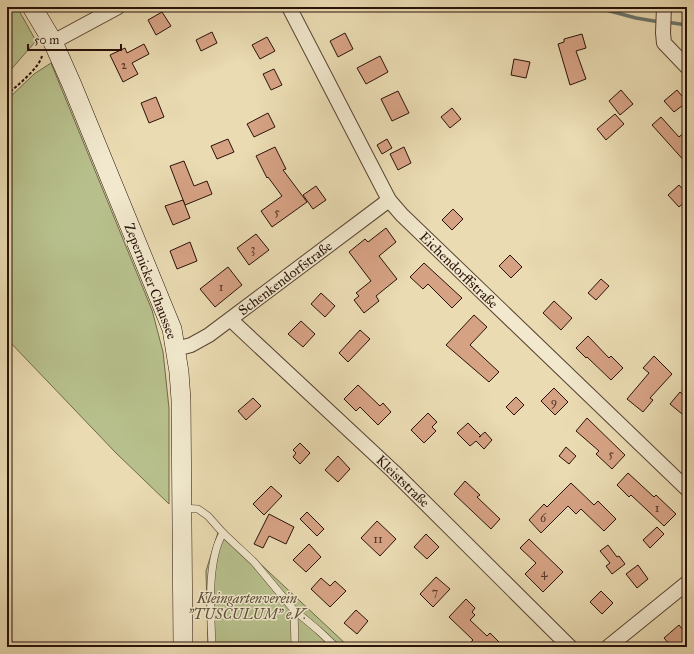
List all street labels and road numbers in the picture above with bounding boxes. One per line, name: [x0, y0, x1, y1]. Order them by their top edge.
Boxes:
street label: Zepernicker Chaussee: [121, 221, 181, 342]
street label: Eichendorffstraße: [416, 228, 502, 312]
street label: Schenkendorfstraße: [235, 237, 336, 319]
street label: Kleiststraße: [372, 452, 433, 511]

